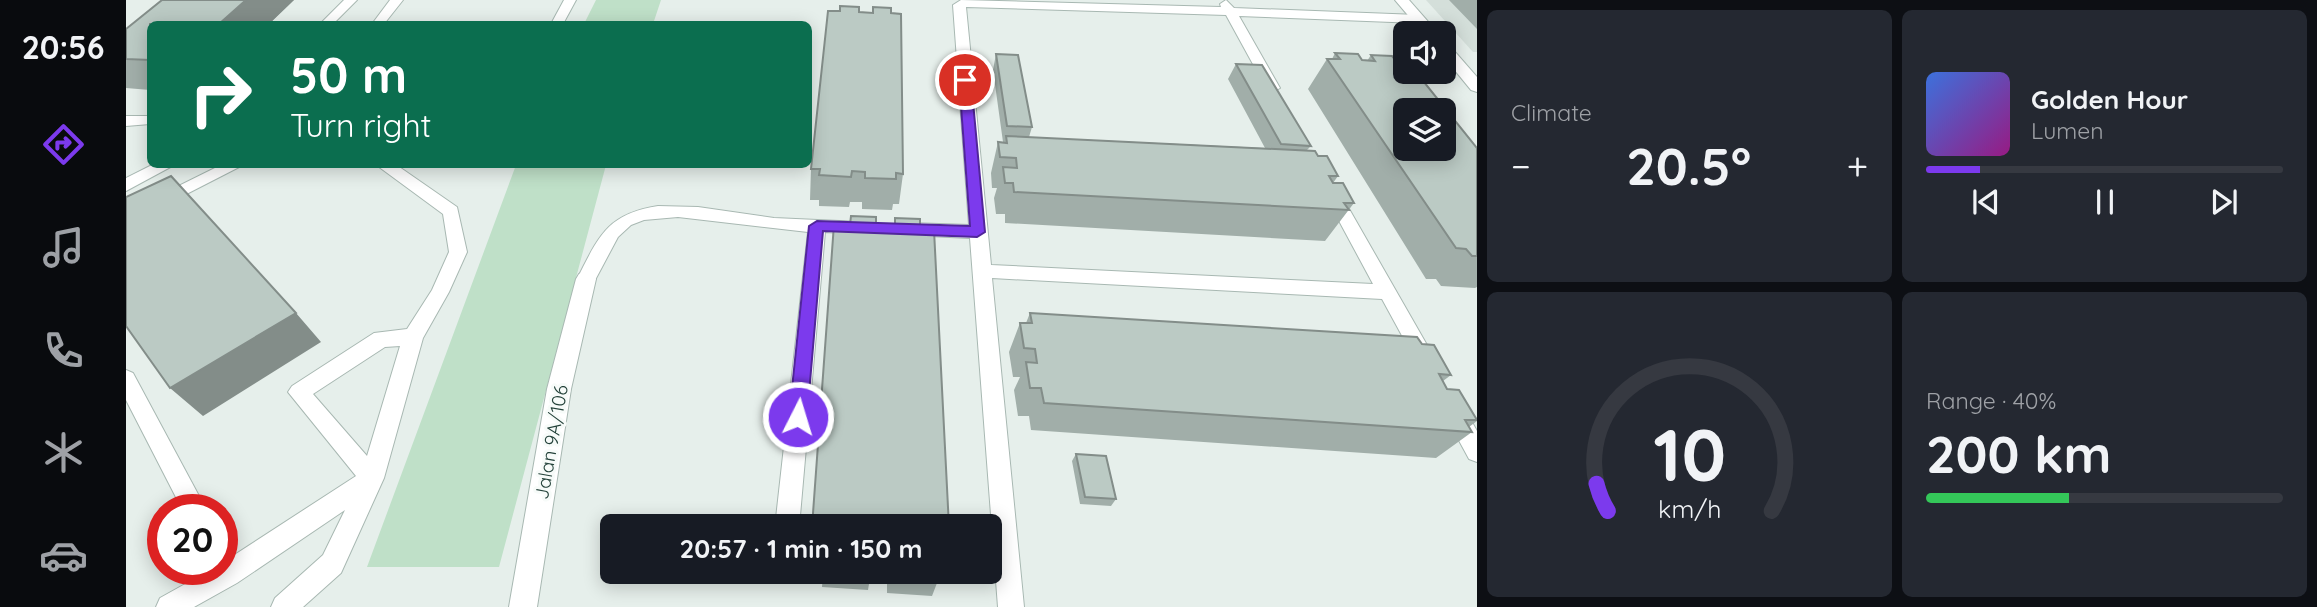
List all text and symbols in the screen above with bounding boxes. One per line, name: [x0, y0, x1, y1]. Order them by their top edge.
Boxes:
map controls: [1393, 21, 1456, 161]
button: sound: [1393, 21, 1456, 84]
text: 20:56: [22, 27, 104, 67]
text: 50 m: [290, 44, 407, 105]
icon: right: [175, 49, 266, 140]
pin: [935, 50, 995, 110]
icon: arrive: [946, 61, 984, 99]
text: Golden Hour: [2031, 83, 2188, 116]
button: layers: [1393, 98, 1456, 161]
text: Climate: [1511, 98, 1592, 127]
text: Turn right: [290, 105, 431, 145]
text: Lumen: [2031, 116, 2104, 145]
icon: directions: [39, 120, 88, 169]
text: 20.5°: [1626, 133, 1751, 198]
text: −: [1511, 142, 1531, 190]
text: +: [1847, 142, 1868, 190]
icon: previous: [1967, 183, 2005, 221]
icon: pause: [2086, 183, 2124, 221]
icon: next: [2205, 183, 2243, 221]
icon: music: [39, 223, 88, 272]
icon: phone: [39, 326, 88, 375]
position arrow: [761, 380, 835, 454]
street label: Jalan 9A/106: [529, 383, 573, 501]
text: Range · 40%: [1926, 386, 2056, 415]
text: 10: [1653, 408, 1726, 499]
text: 200 km: [1926, 421, 2112, 486]
icon: climate: [39, 428, 88, 477]
text: km/h: [1658, 492, 1721, 523]
speed limit sign: 20: [147, 494, 238, 585]
icon: car: [39, 531, 88, 580]
text: 20:57 · 1 min · 150 m: [679, 532, 923, 565]

